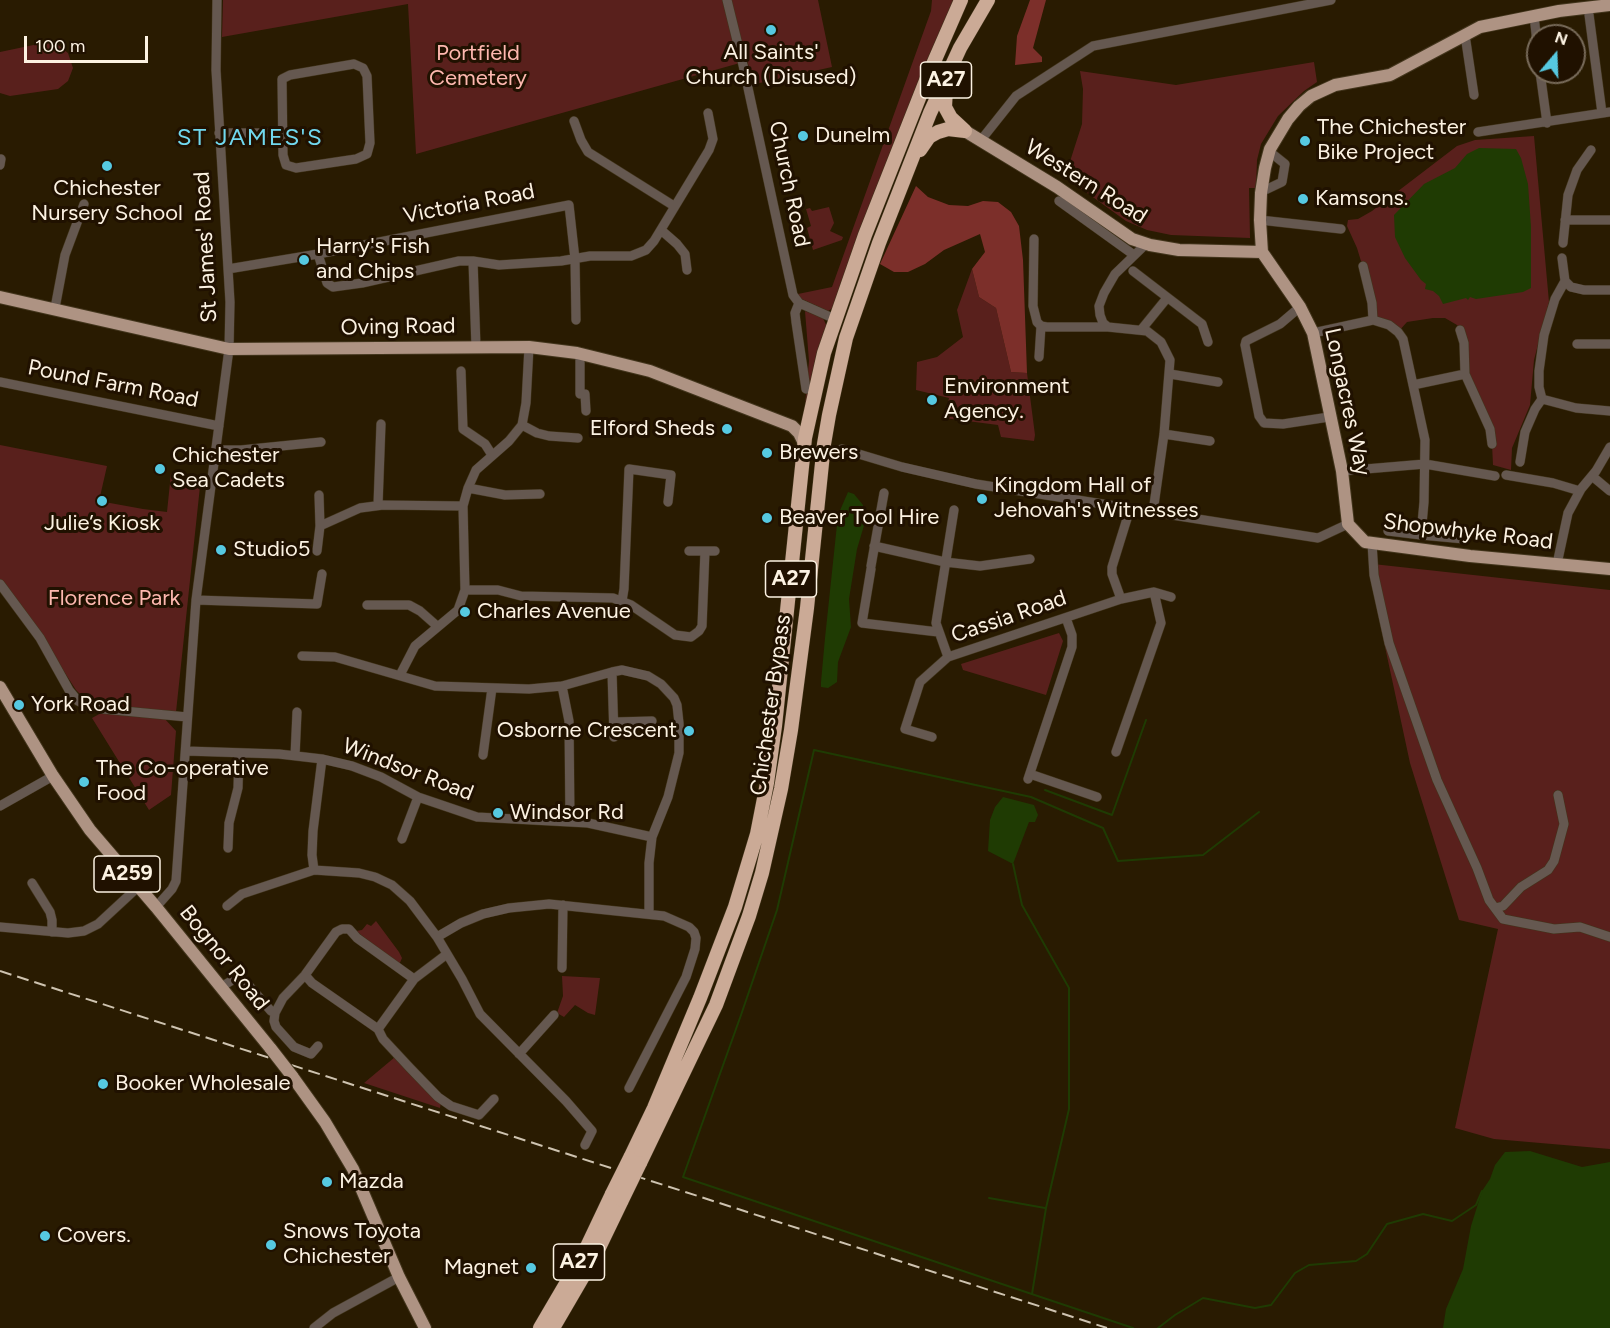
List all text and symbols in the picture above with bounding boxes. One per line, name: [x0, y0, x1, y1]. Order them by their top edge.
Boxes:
marker: All Saints' Church (Disused): [764, 23, 778, 37]
scale bar: [27, 24, 152, 62]
north arrow: [1526, 24, 1586, 84]
text: N: [1552, 27, 1570, 49]
text: 100 m: [35, 35, 85, 57]
place label: All Saints' Church (Disused): [686, 40, 856, 92]
park label: Portfield Cemetery: [429, 41, 527, 92]
road number: A27: [920, 62, 972, 98]
place label: The Chichester Bike Project: [1317, 115, 1466, 166]
street label: Church Road: [763, 119, 815, 249]
place label: Dunelm: [815, 123, 890, 149]
district label: ST JAMES'S: [177, 124, 323, 152]
marker: Dunelm: [796, 129, 810, 143]
street label: Western Road: [1020, 134, 1152, 230]
marker: The Chichester Bike Project: [1298, 134, 1312, 148]
marker: Chichester Nursery School: [100, 159, 114, 173]
street label: St James' Road: [189, 171, 223, 323]
place label: Chichester Nursery School: [31, 176, 183, 228]
street label: Victoria Road: [401, 178, 537, 230]
place label: Kamsons.: [1315, 186, 1408, 212]
marker: Kamsons.: [1296, 192, 1310, 206]
place label: Harry's Fish and Chips: [316, 234, 430, 286]
marker: Harry's Fish and Chips: [297, 253, 311, 267]
street label: Oving Road: [340, 313, 456, 341]
street label: Longacres Way: [1318, 326, 1376, 478]
street label: Pound Farm Road: [25, 354, 201, 414]
place label: Environment Agency.: [944, 374, 1069, 426]
marker: Environment Agency.: [925, 393, 939, 407]
place label: Elford Sheds: [590, 416, 715, 442]
marker: Elford Sheds: [720, 422, 734, 436]
place label: Brewers: [779, 440, 858, 466]
place label: Chichester Sea Cadets: [172, 443, 285, 494]
marker: Brewers: [760, 446, 774, 460]
marker: Chichester Sea Cadets: [153, 462, 167, 476]
place label: Kingdom Hall of Jehovah's Witnesses: [994, 473, 1198, 524]
marker: Kingdom Hall of Jehovah's Witnesses: [975, 492, 989, 506]
marker: Julie’s Kiosk: [95, 494, 109, 508]
place label: Beaver Tool Hire: [779, 505, 939, 531]
street label: Shopwhyke Road: [1382, 508, 1554, 556]
place label: Julie’s Kiosk: [44, 511, 160, 537]
marker: Beaver Tool Hire: [760, 511, 774, 525]
place label: Studio5: [233, 537, 311, 563]
marker: Studio5: [214, 543, 228, 557]
road number: A27: [766, 561, 816, 597]
street label: Cassia Road: [948, 585, 1070, 649]
park label: Florence Park: [48, 586, 180, 612]
place label: Charles Avenue: [477, 599, 631, 625]
marker: Charles Avenue: [458, 605, 472, 619]
street label: Chichester Bypass: [745, 613, 797, 797]
place label: York Road: [31, 692, 130, 718]
marker: York Road: [12, 698, 26, 712]
place label: Osborne Crescent: [497, 718, 677, 744]
marker: Osborne Crescent: [682, 724, 696, 738]
street label: Windsor Road: [339, 733, 477, 807]
place label: The Co-operative Food: [96, 756, 269, 807]
marker: The Co-operative Food: [77, 775, 91, 789]
place label: Windsor Rd: [510, 800, 624, 826]
marker: Windsor Rd: [491, 806, 505, 820]
road number: A259: [94, 856, 160, 892]
street label: Bognor Road: [174, 900, 274, 1016]
place label: Booker Wholesale: [115, 1071, 291, 1097]
marker: Booker Wholesale: [96, 1077, 110, 1091]
place label: Mazda: [339, 1169, 404, 1195]
marker: Mazda: [320, 1175, 334, 1189]
place label: Snows Toyota Chichester: [283, 1219, 421, 1270]
place label: Covers.: [57, 1223, 131, 1249]
marker: Covers.: [38, 1229, 52, 1243]
marker: Snows Toyota Chichester: [264, 1238, 278, 1252]
road number: A27: [554, 1244, 604, 1280]
place label: Magnet: [444, 1255, 519, 1281]
marker: Magnet: [524, 1261, 538, 1275]

